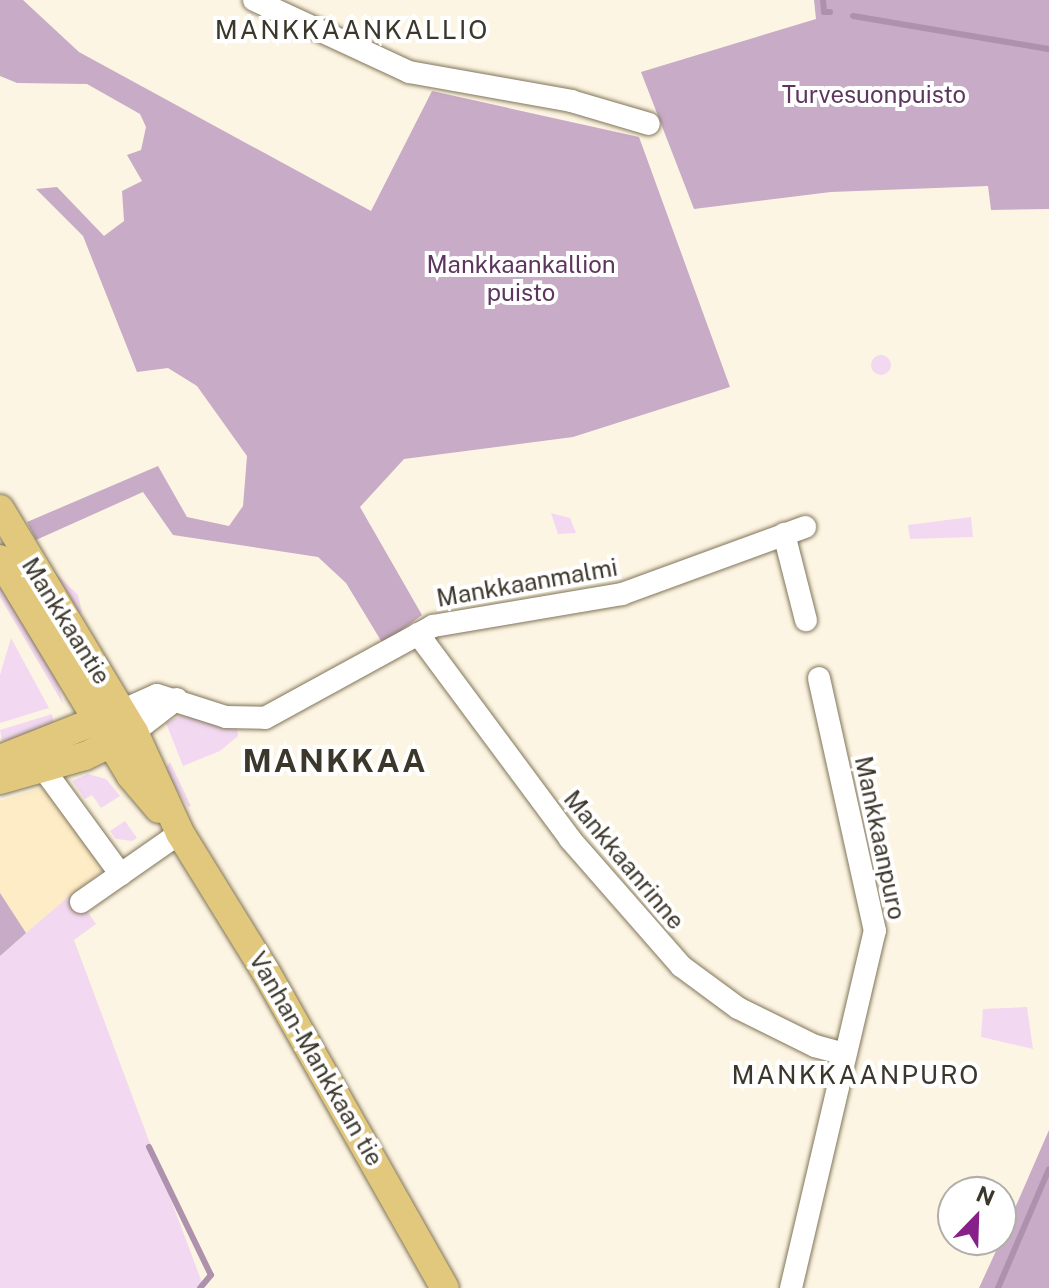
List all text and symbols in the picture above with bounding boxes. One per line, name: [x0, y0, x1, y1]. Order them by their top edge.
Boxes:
district label: MANKKAANKALLIO: [215, 14, 489, 46]
park label: Turvesuonpuisto: [782, 81, 966, 109]
park label: Mankkaankallion puisto: [426, 251, 616, 307]
street label: Mankkaantie: [16, 552, 116, 690]
street label: Mankkaanmalmi: [434, 553, 620, 613]
district label: MANKKAA: [242, 742, 428, 780]
street label: Mankkaanpuro: [849, 754, 911, 922]
street label: Mankkaanrinne: [558, 785, 690, 935]
street label: Vanhan-Mankkaan tie: [243, 947, 389, 1171]
district label: MANKKAANPURO: [732, 1059, 980, 1091]
north arrow: [937, 1176, 1017, 1256]
text: N: [973, 1180, 999, 1211]

